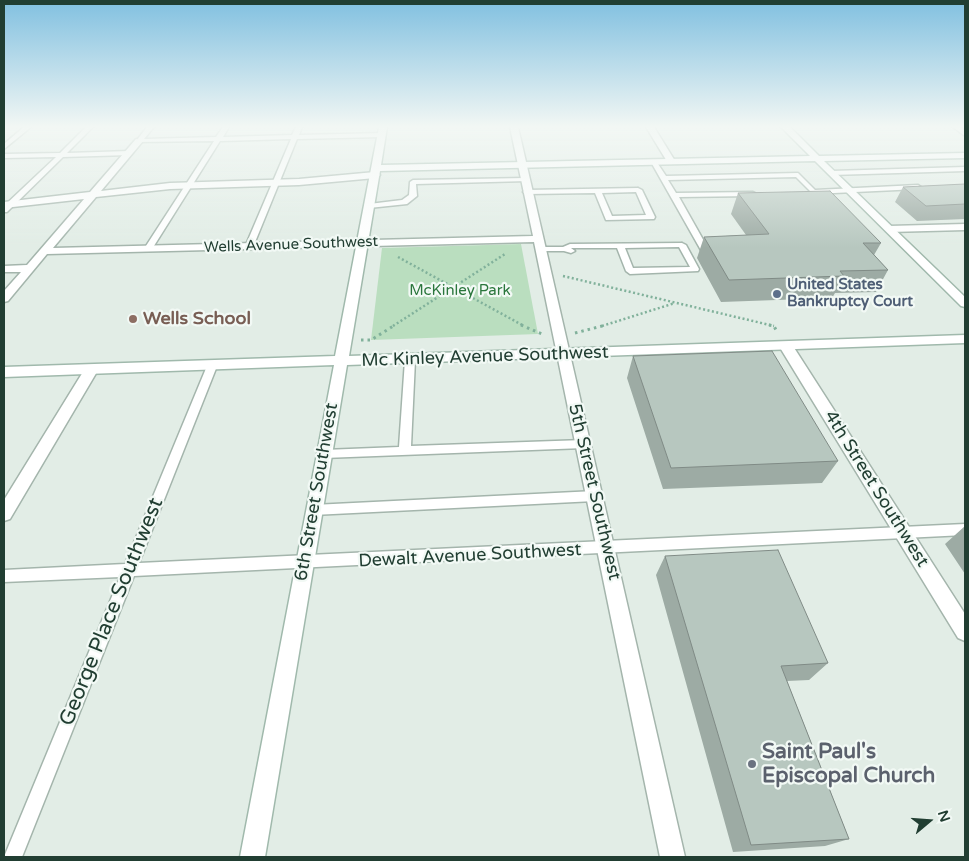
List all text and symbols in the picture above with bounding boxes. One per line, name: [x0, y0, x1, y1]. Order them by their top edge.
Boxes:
street label: Wells Avenue Southwest: [203, 233, 379, 257]
place label: United States Bankruptcy Court: [787, 276, 913, 311]
park label: McKinley Park: [409, 282, 511, 300]
marker: United States Bankruptcy Court: [771, 288, 783, 300]
place label: Wells School: [143, 308, 251, 330]
marker: Wells School: [127, 313, 139, 325]
street label: Mc Kinley Avenue Southwest: [361, 342, 609, 372]
street label: 6th Street Southwest: [291, 401, 343, 583]
street label: 5th Street Southwest: [563, 402, 625, 582]
street label: 4th Street Southwest: [819, 407, 933, 571]
street label: George Place Southwest: [55, 494, 169, 730]
street label: Dewalt Avenue Southwest: [358, 539, 582, 573]
place label: Saint Paul's Episcopal Church: [762, 739, 935, 789]
marker: Saint Paul's Episcopal Church: [746, 758, 758, 770]
north arrow: [904, 796, 954, 846]
text: N: [934, 808, 954, 824]

